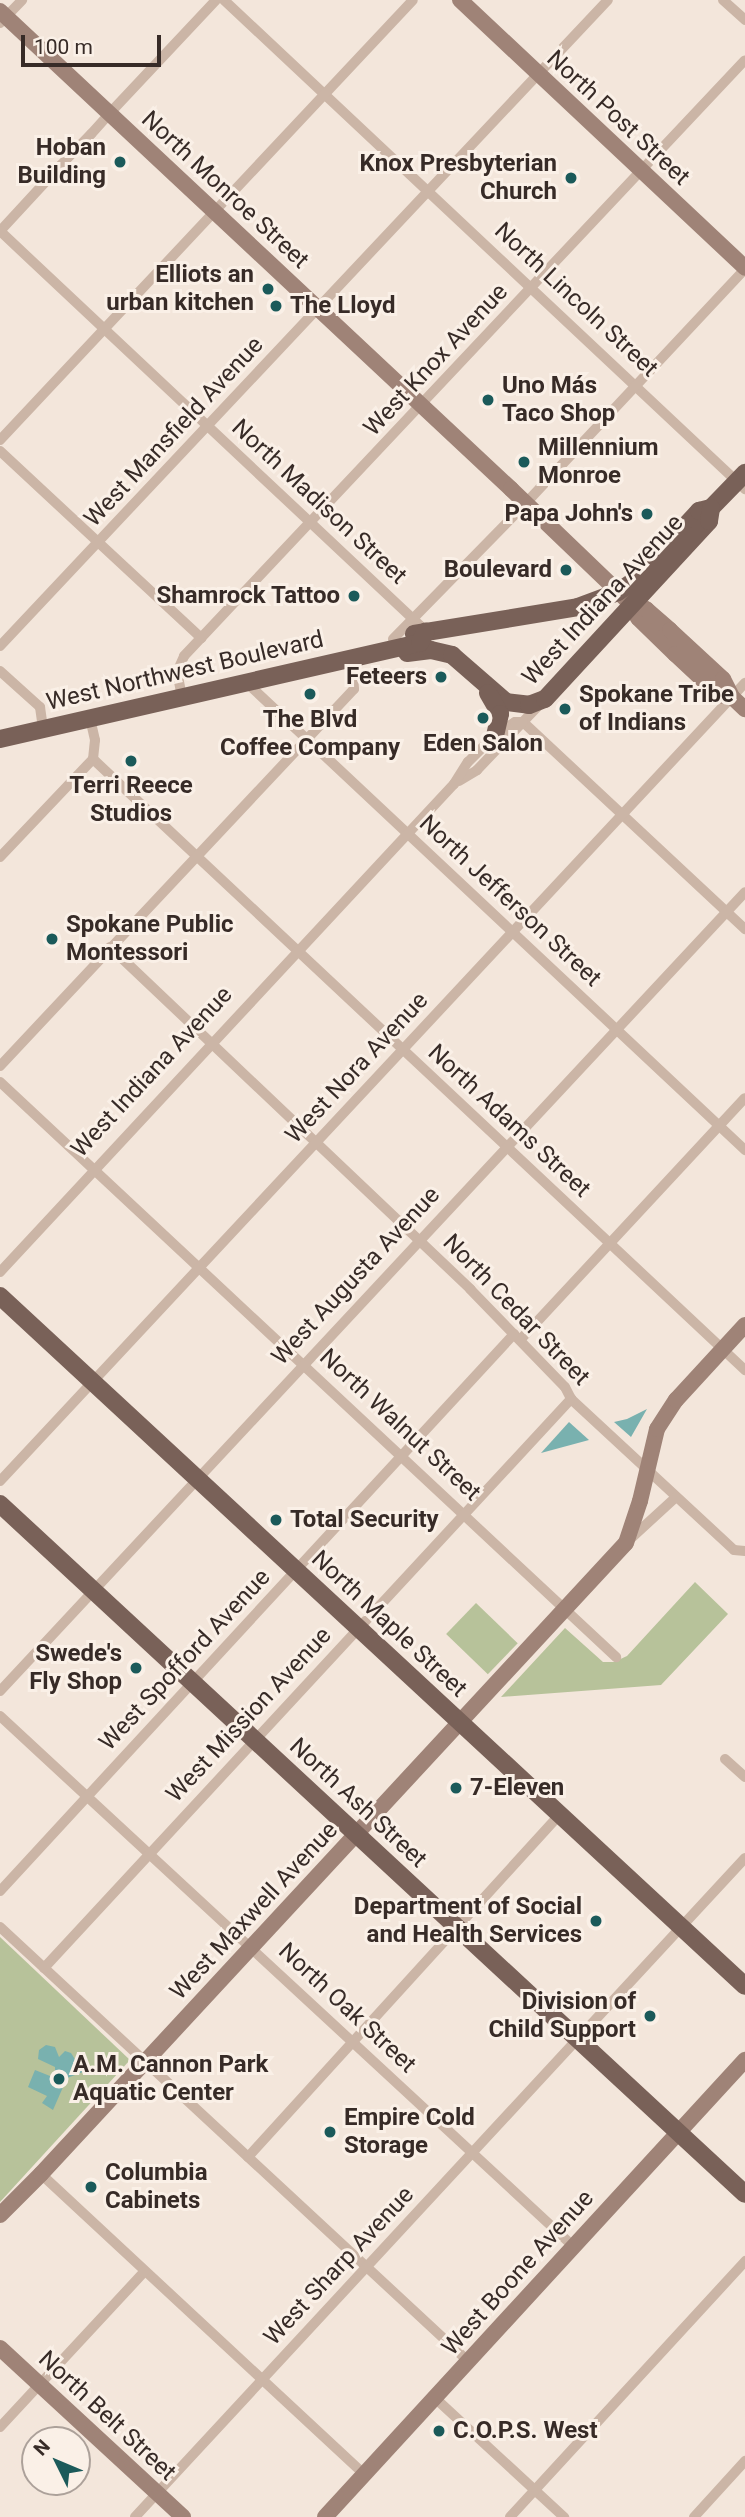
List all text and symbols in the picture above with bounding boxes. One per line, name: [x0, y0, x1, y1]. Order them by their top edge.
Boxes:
scale bar: [24, 21, 164, 65]
text: 100 m: [34, 35, 93, 59]
street label: North Post Street: [541, 44, 695, 192]
street label: North Monroe Street: [135, 105, 315, 275]
place label: Hoban Building: [18, 134, 106, 190]
place label: Knox Presbyterian Church: [360, 150, 557, 206]
marker: Hoban Building: [112, 154, 128, 170]
marker: Knox Presbyterian Church: [563, 170, 579, 186]
street label: North Lincoln Street: [488, 217, 664, 383]
place label: Elliots an urban kitchen: [106, 261, 254, 317]
street label: West Knox Avenue: [358, 278, 514, 442]
marker: Elliots an urban kitchen: [260, 281, 276, 297]
place label: The Lloyd: [290, 292, 395, 320]
marker: The Lloyd: [268, 298, 284, 314]
street label: West Mansfield Avenue: [78, 331, 270, 533]
place label: Uno Más Taco Shop: [502, 372, 615, 428]
marker: Uno Más Taco Shop: [480, 392, 496, 408]
street label: North Madison Street: [226, 414, 412, 590]
place label: Millennium Monroe: [538, 434, 659, 490]
marker: Millennium Monroe: [516, 454, 532, 470]
place label: Papa John's: [505, 500, 633, 528]
marker: Papa John's: [639, 506, 655, 522]
street label: West Indiana Avenue: [516, 509, 690, 691]
place label: Boulevard: [444, 556, 552, 584]
marker: Boulevard: [558, 562, 574, 578]
place label: Shamrock Tattoo: [156, 582, 340, 610]
marker: Shamrock Tattoo: [346, 588, 362, 604]
street label: West Northwest Boulevard: [44, 625, 326, 717]
place label: Feteers: [346, 663, 427, 691]
marker: Feteers: [433, 669, 449, 685]
place label: Spokane Tribe of Indians: [579, 681, 735, 737]
marker: The Blvd Coffee Company: [302, 686, 318, 702]
marker: Spokane Tribe of Indians: [557, 701, 573, 717]
place label: The Blvd Coffee Company: [220, 706, 400, 762]
marker: Eden Salon: [475, 710, 491, 726]
place label: Eden Salon: [423, 730, 543, 758]
marker: Terri Reece Studios: [123, 753, 139, 769]
place label: Terri Reece Studios: [69, 772, 193, 828]
street label: North Jefferson Street: [413, 809, 607, 993]
place label: Spokane Public Montessori: [66, 911, 233, 967]
marker: Spokane Public Montessori: [44, 931, 60, 947]
street label: West Indiana Avenue: [65, 981, 239, 1163]
street label: West Nora Avenue: [280, 987, 434, 1149]
street label: North Adams Street: [422, 1038, 596, 1204]
street label: West Augusta Avenue: [266, 1181, 446, 1371]
street label: North Cedar Street: [437, 1228, 595, 1392]
street label: North Walnut Street: [313, 1343, 487, 1507]
place label: Total Security: [290, 1506, 439, 1534]
marker: Total Security: [268, 1512, 284, 1528]
street label: North Maple Street: [305, 1545, 473, 1703]
street label: West Spofford Avenue: [93, 1563, 277, 1757]
street label: West Mission Avenue: [161, 1622, 337, 1808]
place label: Swede's Fly Shop: [29, 1640, 122, 1696]
marker: Swede's Fly Shop: [128, 1660, 144, 1676]
street label: North Ash Street: [283, 1732, 433, 1874]
place label: 7-Eleven: [470, 1774, 564, 1802]
marker: 7-Eleven: [448, 1780, 464, 1796]
street label: West Maxwell Avenue: [164, 1816, 344, 2006]
place label: Department of Social and Health Services: [354, 1893, 582, 1949]
marker: Department of Social and Health Services: [588, 1913, 604, 1929]
street label: North Oak Street: [272, 1937, 422, 2079]
place label: Division of Child Support: [488, 1988, 636, 2044]
marker: Division of Child Support: [642, 2008, 658, 2024]
place label: A.M. Cannon Park Aquatic Center: [73, 2051, 268, 2107]
marker: A.M. Cannon Park Aquatic Center: [51, 2071, 67, 2087]
place label: Empire Cold Storage: [344, 2104, 475, 2160]
marker: Empire Cold Storage: [322, 2124, 338, 2140]
place label: Columbia Cabinets: [105, 2159, 208, 2215]
marker: Columbia Cabinets: [83, 2179, 99, 2195]
street label: West Sharp Avenue: [258, 2181, 420, 2351]
street label: West Boone Avenue: [436, 2184, 600, 2362]
street label: North Belt Street: [32, 2345, 182, 2487]
place label: C.O.P.S. West: [453, 2417, 598, 2445]
marker: C.O.P.S. West: [431, 2423, 447, 2439]
north arrow: [21, 2426, 91, 2496]

